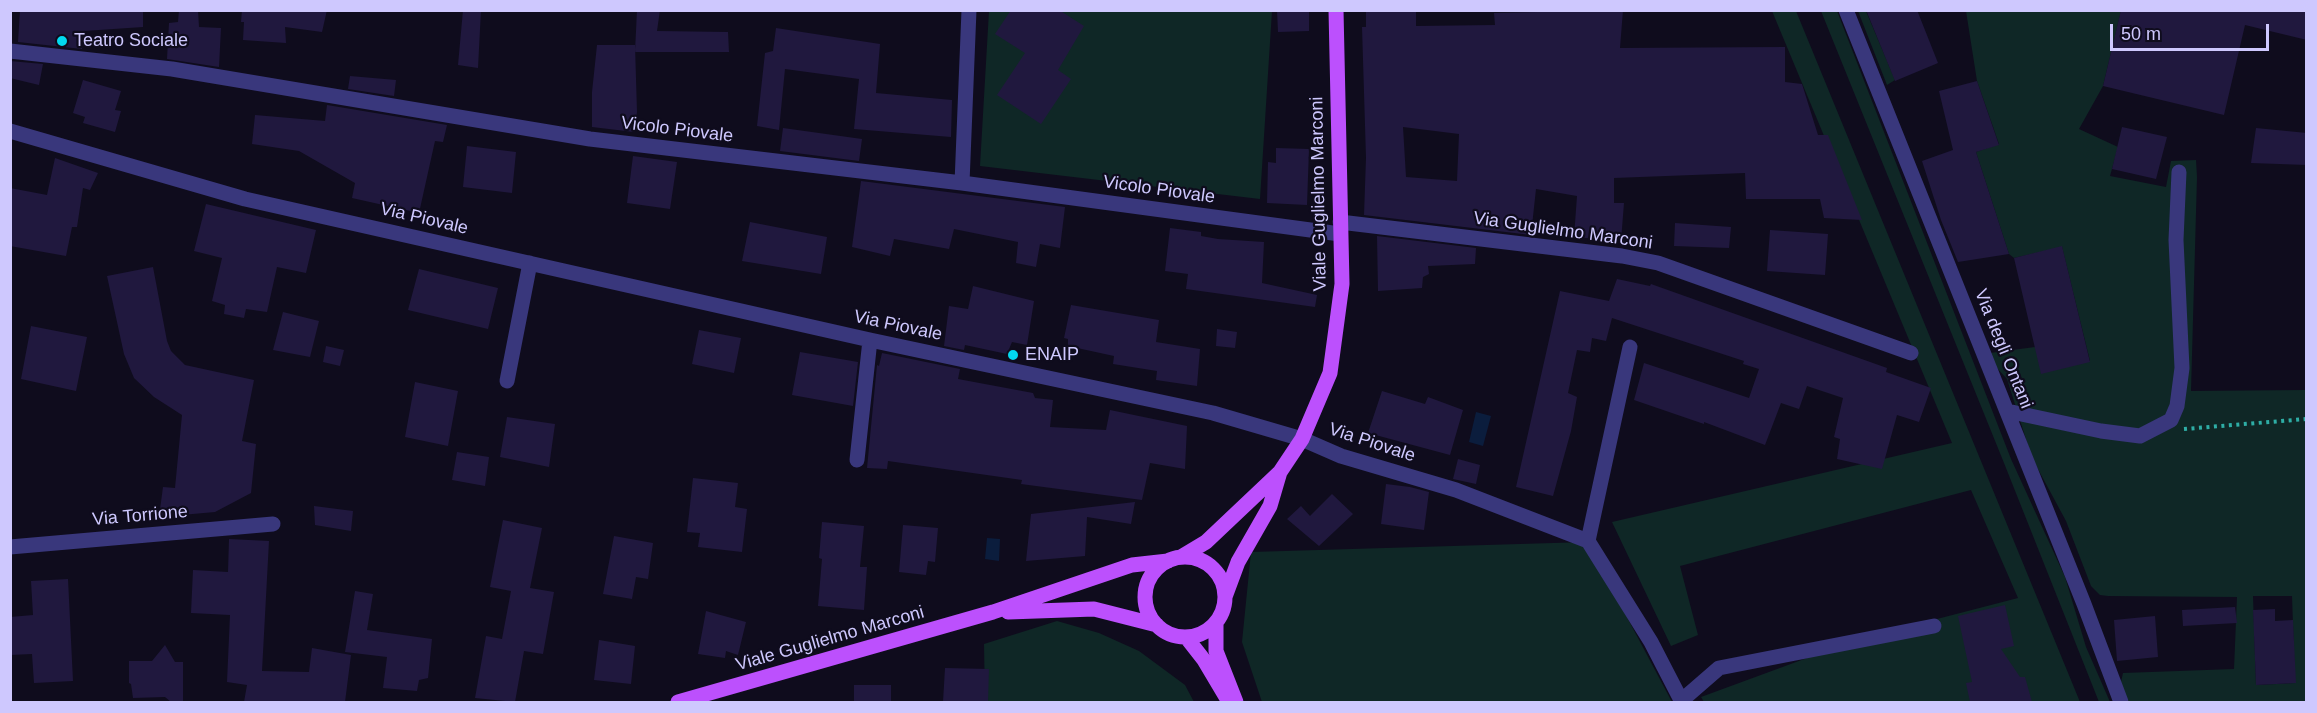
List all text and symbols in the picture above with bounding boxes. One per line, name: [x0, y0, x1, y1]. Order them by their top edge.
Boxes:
scale bar: [2113, 12, 2272, 50]
text: 50 m: [2121, 24, 2161, 44]
place label: Teatro Sociale: [74, 30, 188, 52]
marker: Teatro Sociale: [55, 34, 69, 48]
street label: Viale Guglielmo Marconi: [1307, 96, 1331, 292]
street label: Vicolo Piovale: [620, 112, 734, 148]
street label: Vicolo Piovale: [1102, 171, 1216, 209]
street label: Via Piovale: [378, 198, 470, 240]
street label: Via Guglielmo Marconi: [1472, 208, 1654, 254]
street label: Via degli Ontani: [1969, 286, 2037, 412]
street label: Via Piovale: [852, 306, 944, 346]
place label: ENAIP: [1025, 344, 1079, 366]
marker: ENAIP: [1006, 348, 1020, 362]
street label: Via Piovale: [1326, 419, 1418, 467]
street label: Via Torrione: [91, 501, 189, 531]
street label: Viale Guglielmo Marconi: [733, 602, 927, 676]

